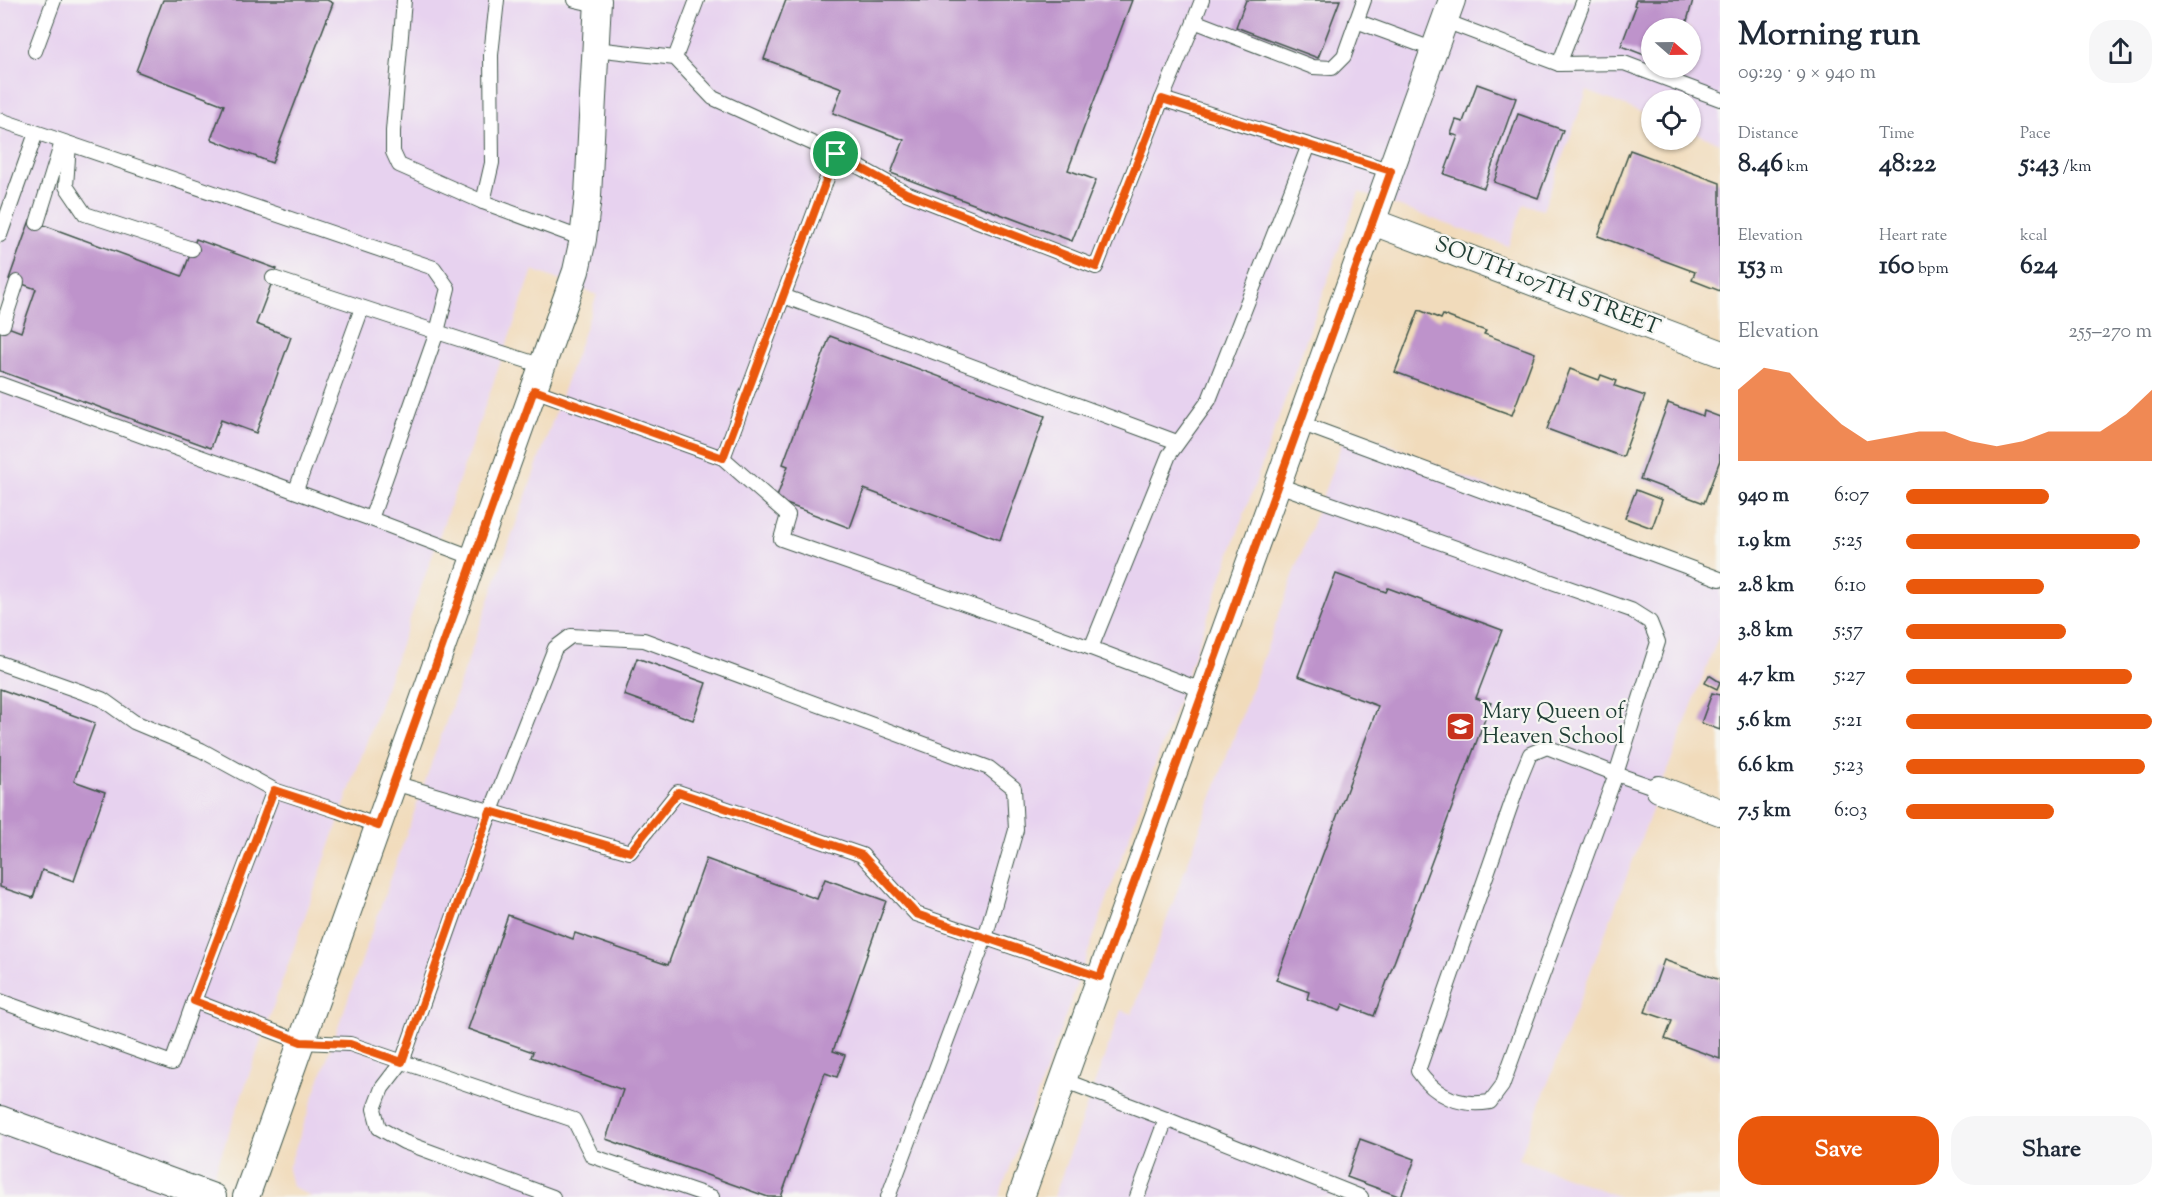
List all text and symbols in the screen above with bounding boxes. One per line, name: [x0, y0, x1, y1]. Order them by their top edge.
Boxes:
text: Morning run: [1738, 12, 1920, 60]
north arrow: [1641, 18, 1701, 78]
map controls: [1641, 18, 1701, 150]
button: share: [2089, 20, 2152, 83]
text: 09:29 · 9 × 940 m: [1738, 59, 1876, 88]
button: locate: [1641, 90, 1701, 150]
text: Distance: [1738, 123, 1798, 146]
text: Time: [1879, 123, 1915, 146]
text: Pace: [2020, 123, 2051, 146]
pin: [810, 128, 861, 179]
icon: arrive: [819, 137, 852, 170]
text: 8.46: [1738, 146, 1783, 183]
text: 48:22: [1879, 146, 1936, 183]
text: 5:43: [2020, 146, 2059, 183]
text: km: [1783, 156, 1808, 179]
text: /km: [2059, 156, 2092, 179]
text: Elevation: [1738, 225, 1803, 248]
text: Heart rate: [1879, 225, 1947, 248]
text: kcal: [2020, 225, 2048, 248]
street label: SOUTH 107TH STREET: [1430, 229, 1665, 345]
text: 153: [1738, 248, 1766, 285]
text: 160: [1879, 248, 1915, 285]
text: 624: [2020, 248, 2058, 285]
text: m: [1766, 258, 1783, 281]
text: bpm: [1915, 258, 1949, 281]
text: Elevation: [1738, 318, 1819, 347]
text: 255–270 m: [2069, 318, 2152, 347]
text: 940 m: [1738, 482, 1789, 511]
text: 6:07: [1834, 482, 1869, 511]
text: 1.9 km: [1738, 527, 1791, 556]
text: 5:25: [1834, 527, 1862, 556]
text: 2.8 km: [1738, 572, 1794, 601]
text: 6:10: [1834, 572, 1866, 601]
text: 3.8 km: [1738, 617, 1793, 646]
text: 5:57: [1834, 617, 1863, 646]
text: 4.7 km: [1738, 662, 1795, 691]
text: 5:27: [1834, 662, 1865, 691]
place label: Mary Queen of Heaven School: [1482, 697, 1626, 754]
text: 5.6 km: [1738, 707, 1791, 736]
text: 5:21: [1834, 707, 1862, 736]
school or university icon: Mary Queen of Heaven School: [1445, 710, 1477, 742]
text: 6.6 km: [1738, 752, 1794, 781]
text: 5:23: [1834, 752, 1863, 781]
text: 7.5 km: [1738, 797, 1791, 826]
text: 6:03: [1834, 797, 1867, 826]
button: Save: [1738, 1116, 1939, 1185]
button: Share: [1951, 1116, 2152, 1185]

